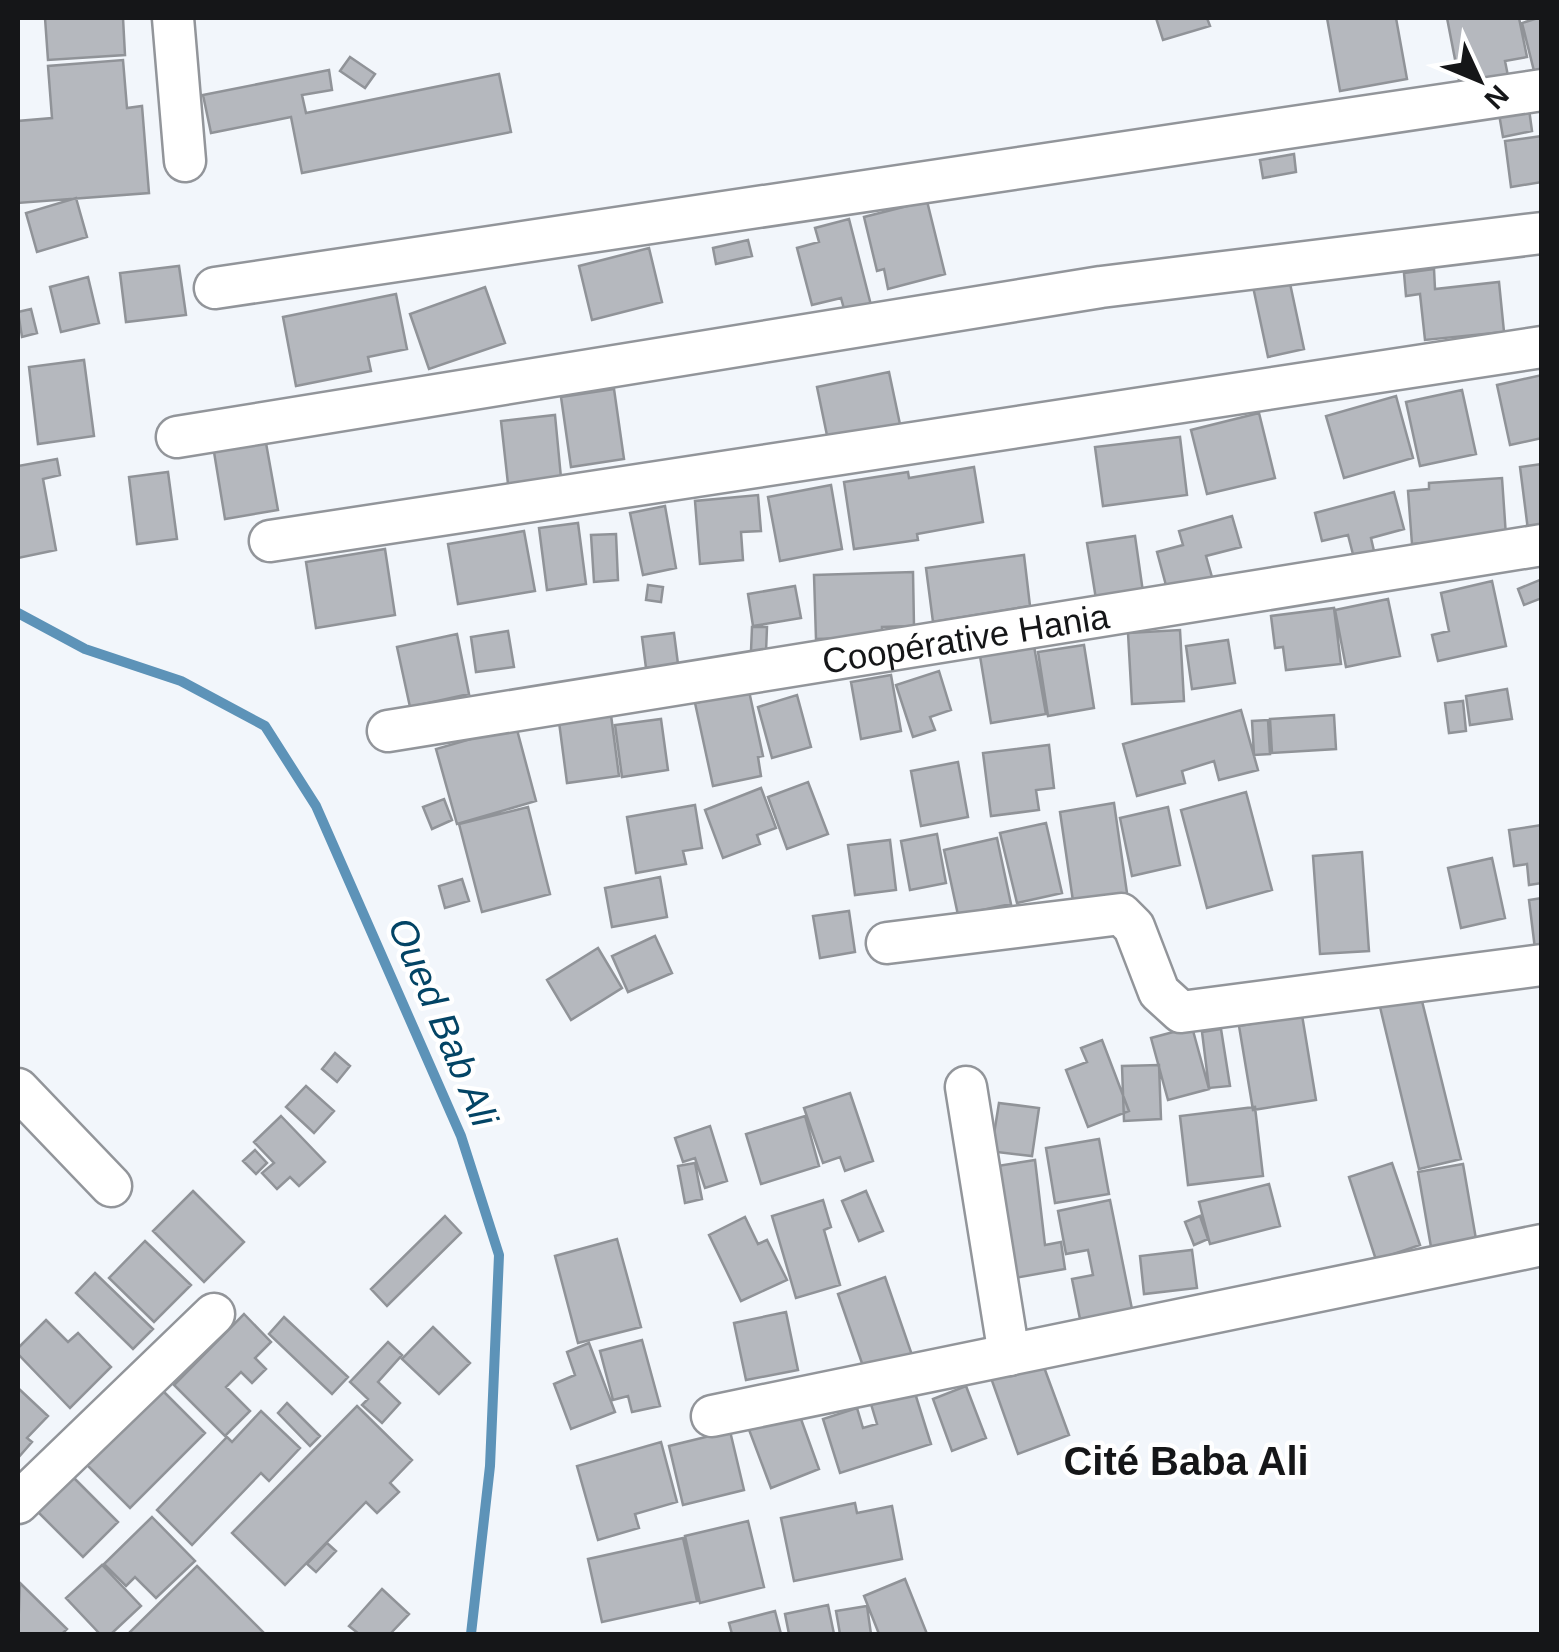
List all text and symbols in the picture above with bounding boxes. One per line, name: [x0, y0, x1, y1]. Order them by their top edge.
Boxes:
north arrow: [1429, 30, 1529, 130]
text: N: [1478, 79, 1515, 115]
street label: Coopérative Hania: [819, 596, 1112, 680]
water label: Oued Bab Ali: [380, 911, 506, 1134]
district label: Cité Baba Ali: [1063, 1439, 1309, 1483]

